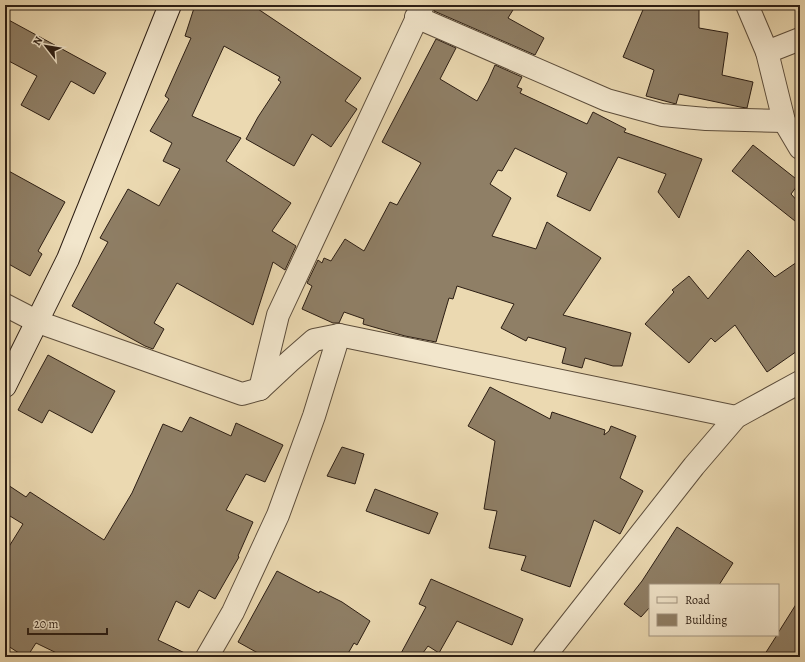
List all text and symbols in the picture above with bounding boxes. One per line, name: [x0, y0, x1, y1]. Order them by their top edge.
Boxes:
north arrow: [26, 26, 66, 66]
text: N: [29, 34, 46, 48]
legend: [649, 584, 779, 636]
text: Road: [685, 592, 711, 608]
scale bar: [28, 610, 107, 636]
text: Building: [685, 612, 727, 628]
text: 20 m: [34, 616, 58, 632]

